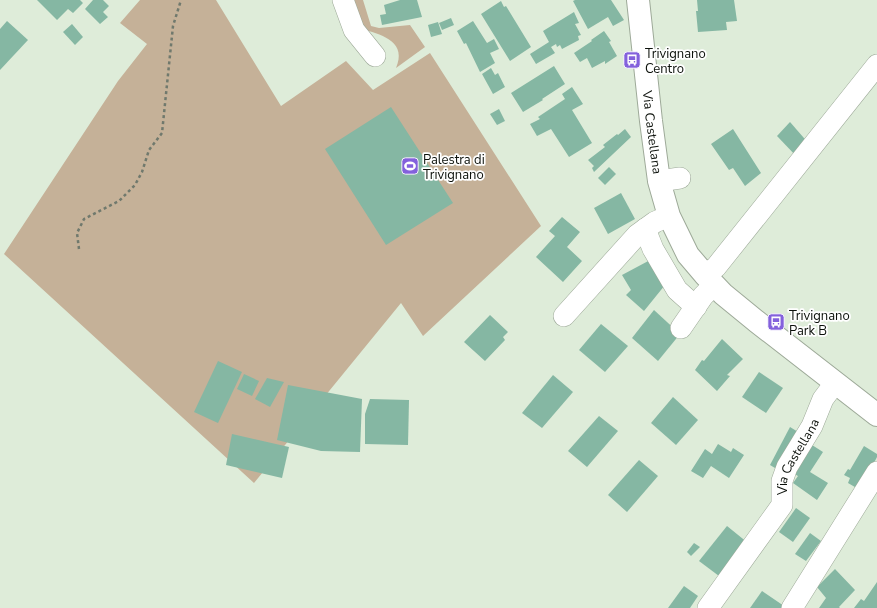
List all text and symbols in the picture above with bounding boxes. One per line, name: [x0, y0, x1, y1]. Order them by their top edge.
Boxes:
place label: Trivignano Centro: [645, 45, 706, 78]
bus stop icon: Trivignano Centro: [622, 50, 642, 70]
street label: Via Castellana: [638, 89, 666, 175]
place label: Palestra di Trivignano: [423, 151, 485, 184]
sports icon: Palestra di Trivignano: [400, 156, 420, 176]
place label: Trivignano Park B: [789, 307, 850, 340]
bus stop icon: Trivignano Park B: [766, 312, 786, 332]
street label: Via Castellana: [774, 416, 824, 496]

